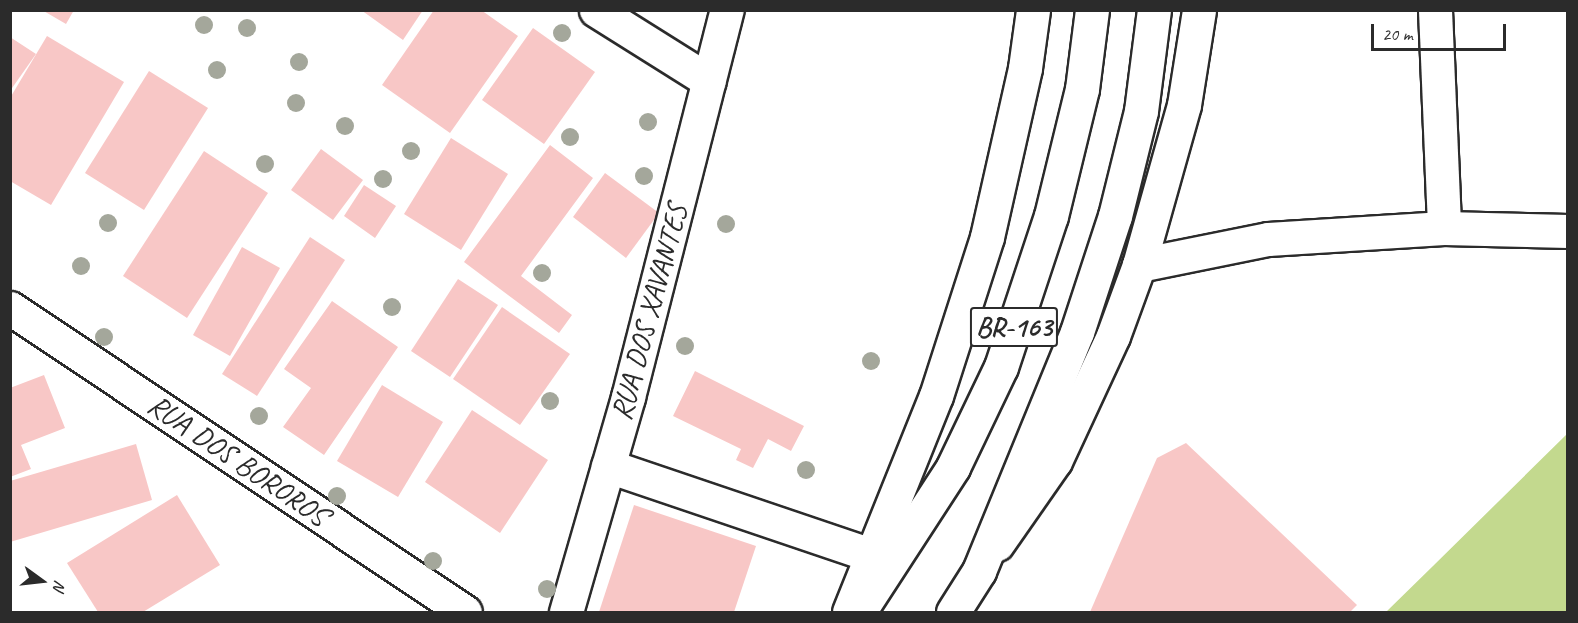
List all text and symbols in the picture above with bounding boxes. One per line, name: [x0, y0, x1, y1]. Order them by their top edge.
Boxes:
scale bar: [1374, 12, 1509, 50]
text: 20 m: [1382, 23, 1413, 45]
street label: RUA DOS XAVANTES: [603, 200, 695, 424]
road number: BR-163: [969, 302, 1059, 352]
street label: RUA DOS BOROROS: [141, 386, 335, 534]
north arrow: [12, 551, 72, 611]
text: N: [48, 578, 70, 593]

